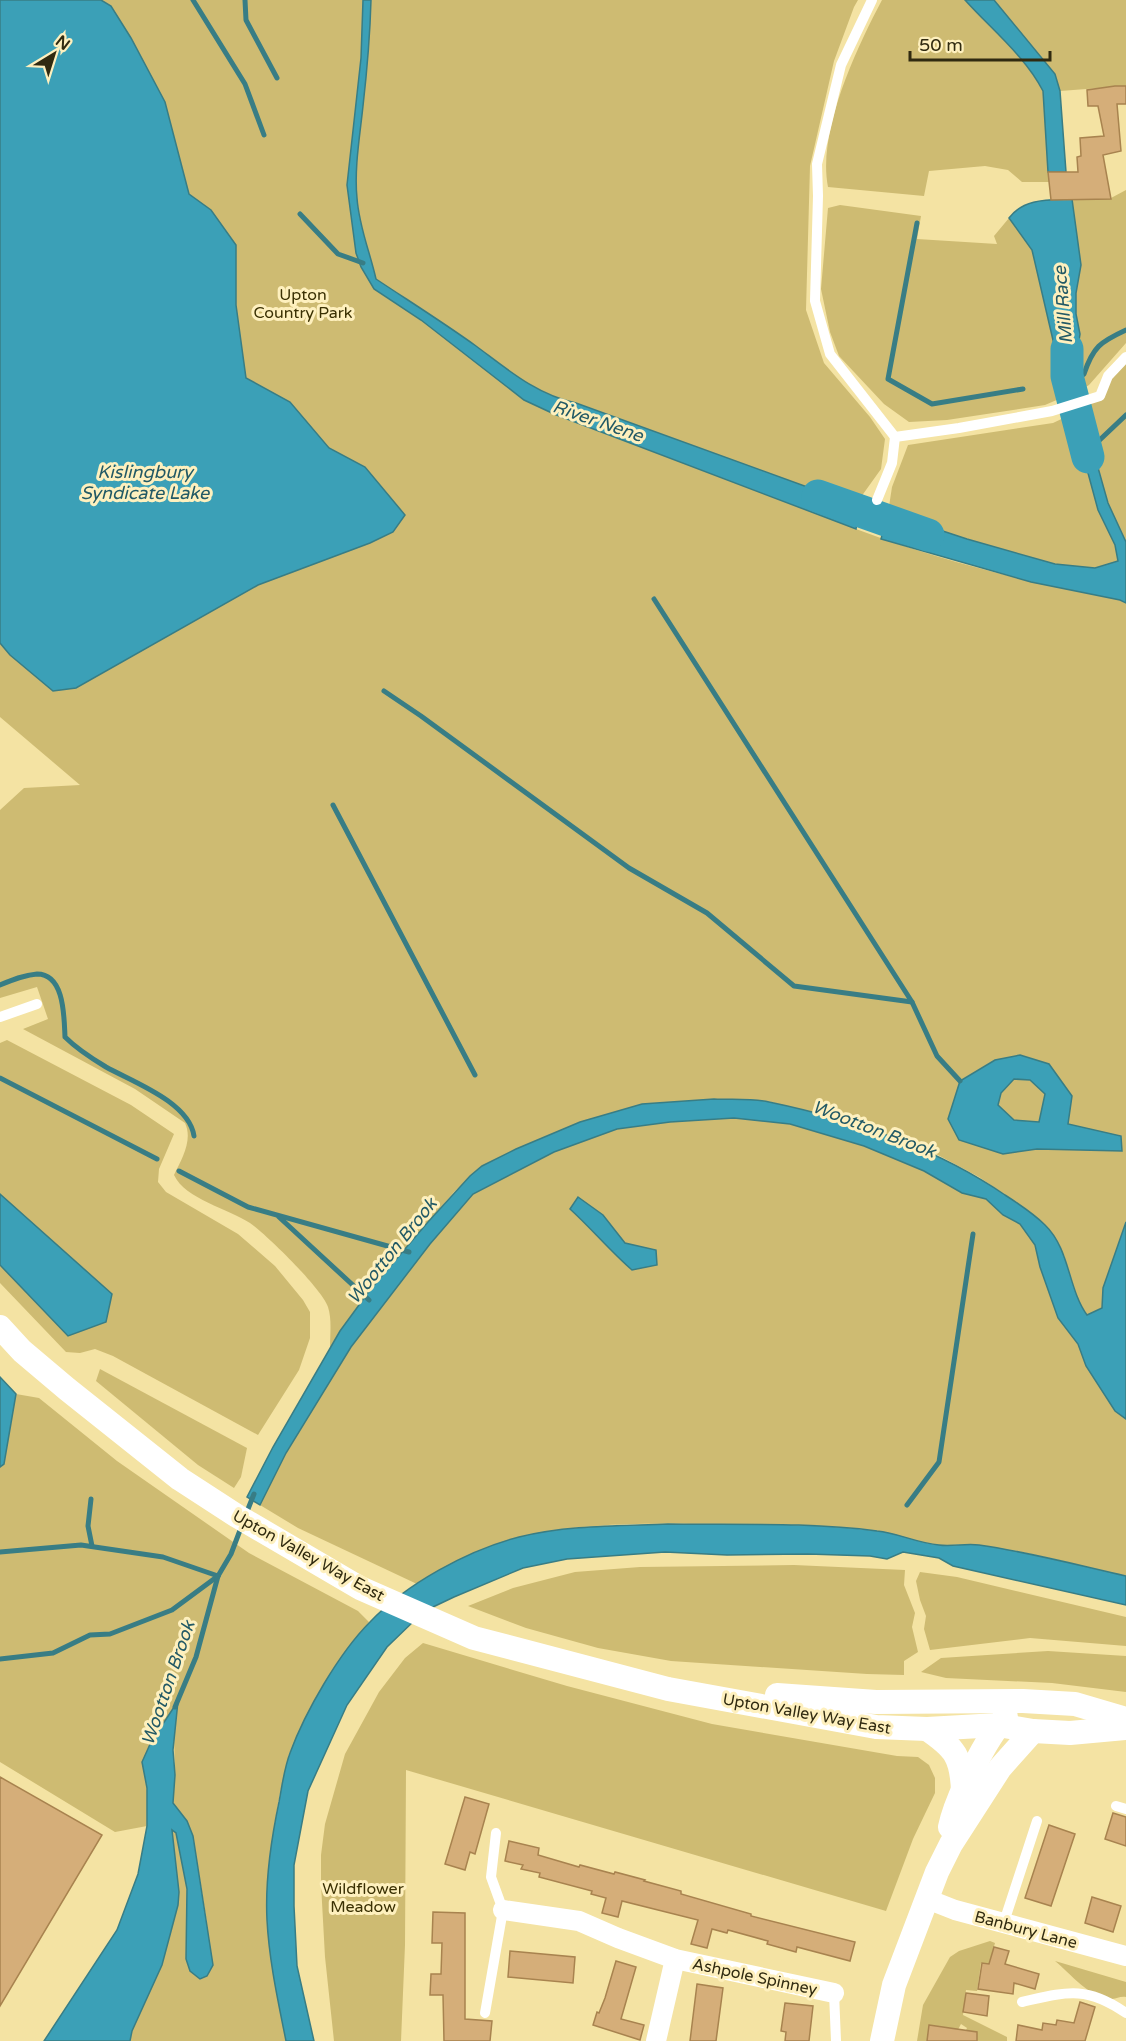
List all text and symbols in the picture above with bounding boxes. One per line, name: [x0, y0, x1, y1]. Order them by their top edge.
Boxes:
north arrow: [24, 24, 84, 84]
scale bar: [910, 24, 1050, 62]
text: N: [51, 31, 74, 55]
text: 50 m: [919, 34, 963, 56]
water label: Mill Race: [1049, 264, 1077, 345]
park label: Upton Country Park: [253, 285, 353, 323]
water label: River Nene: [550, 395, 647, 447]
water label: Kislingbury Syndicate Lake: [81, 461, 210, 504]
water label: Wootton Brook: [809, 1095, 940, 1163]
water label: Wootton Brook: [343, 1193, 442, 1308]
street label: Upton Valley Way East: [229, 1506, 388, 1606]
water label: Wootton Brook: [136, 1617, 200, 1748]
street label: Upton Valley Way East: [721, 1689, 892, 1739]
park label: Wildflower Meadow: [322, 1879, 405, 1917]
street label: Banbury Lane: [972, 1907, 1079, 1953]
street label: Ashpole Spinney: [690, 1954, 820, 2000]

